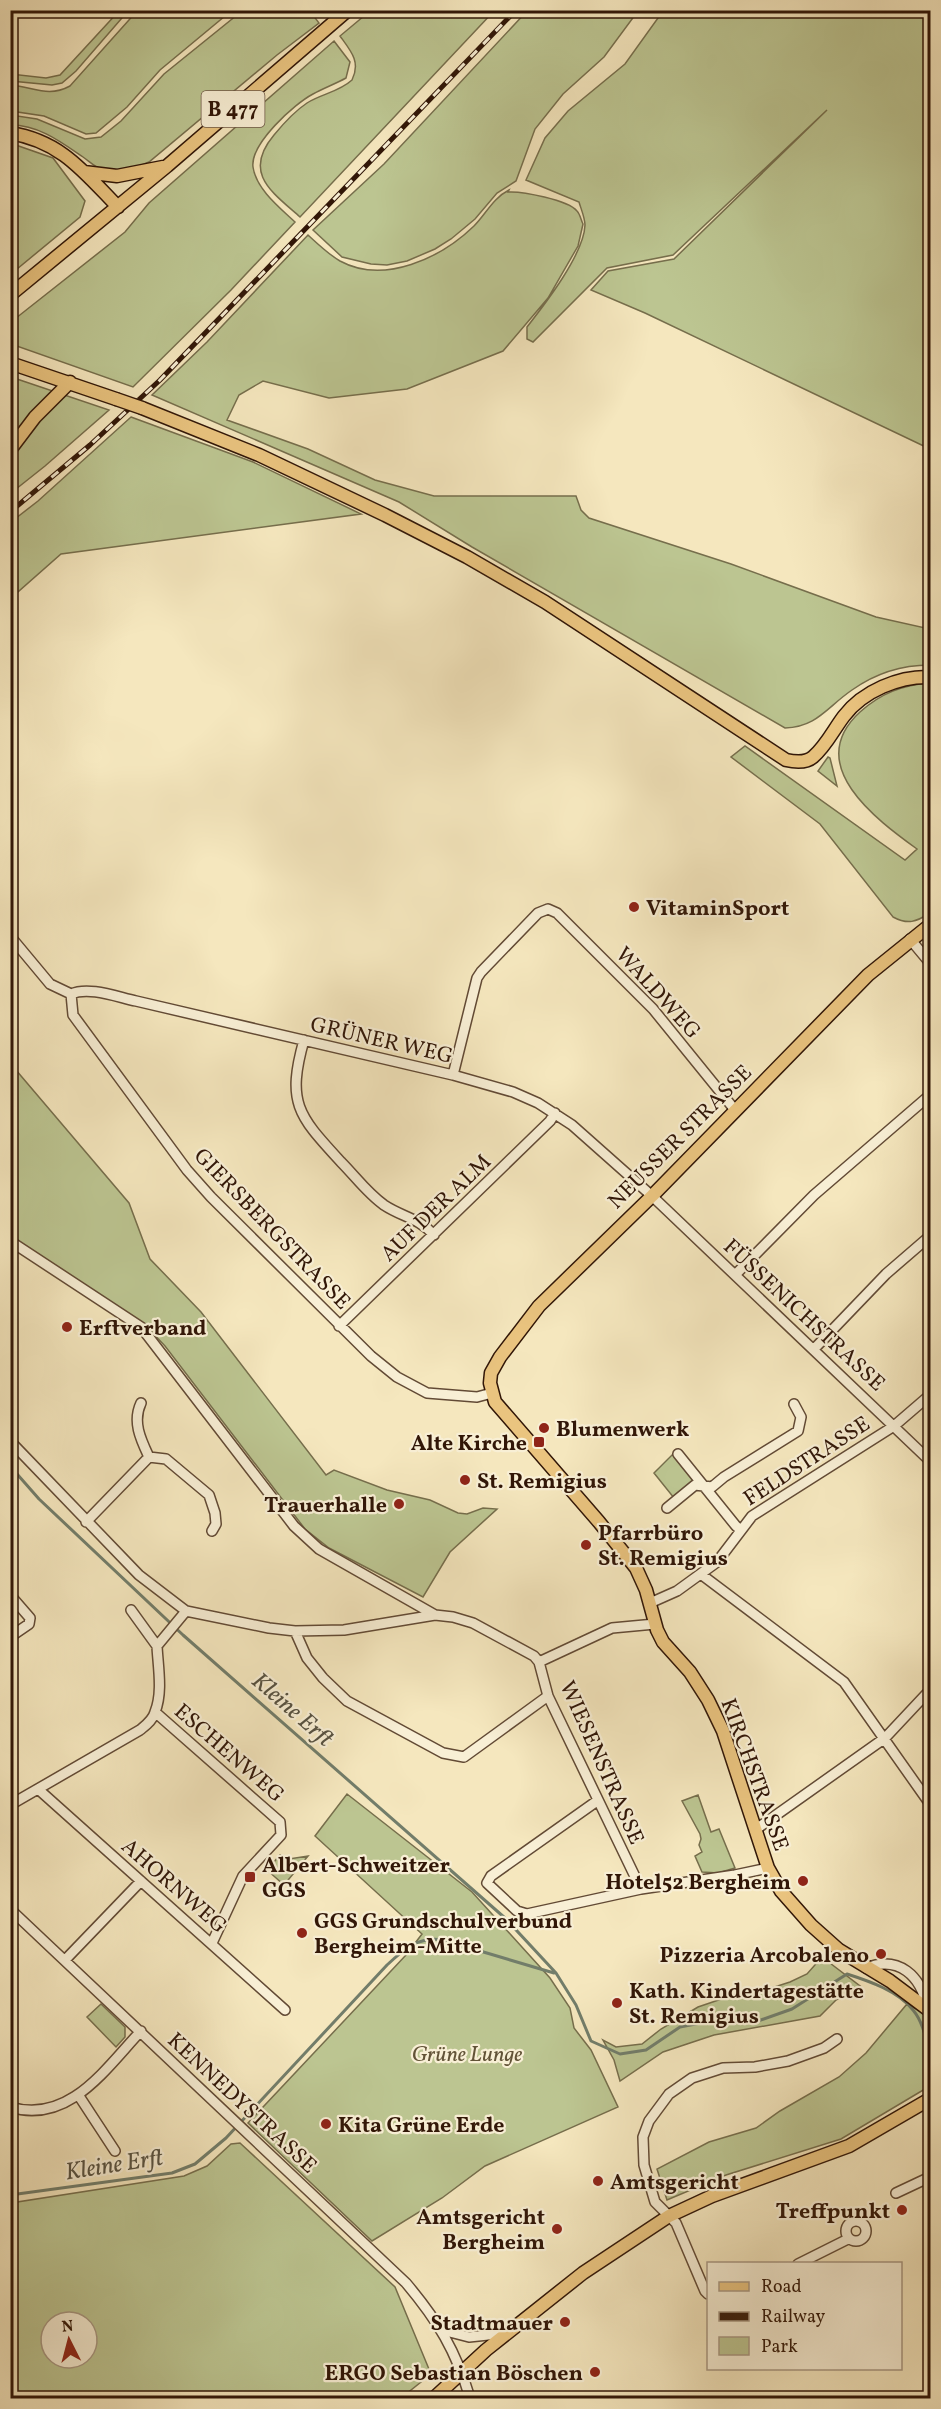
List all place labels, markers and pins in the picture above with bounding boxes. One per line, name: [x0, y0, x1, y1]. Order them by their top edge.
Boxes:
place label: VitaminSport: [646, 894, 789, 925]
marker: VitaminSport: [627, 900, 641, 914]
place label: Erftverband: [79, 1314, 206, 1345]
marker: Erftverband: [60, 1320, 74, 1334]
place label: Blumenwerk: [556, 1415, 689, 1446]
marker: Blumenwerk: [537, 1421, 551, 1435]
place label: Alte Kirche: [411, 1429, 527, 1460]
marker: Alte Kirche: [532, 1435, 546, 1449]
place label: St. Remigius: [477, 1467, 607, 1498]
marker: St. Remigius: [458, 1473, 472, 1487]
place label: Trauerhalle: [264, 1491, 387, 1522]
marker: Trauerhalle: [392, 1497, 406, 1511]
place label: Pfarrbüro St. Remigius: [598, 1519, 728, 1575]
marker: Pfarrbüro St. Remigius: [579, 1538, 593, 1552]
place label: Albert-Schweitzer GGS: [262, 1851, 450, 1907]
place label: Hotel52 Bergheim: [605, 1868, 791, 1899]
marker: Albert-Schweitzer GGS: [243, 1870, 257, 1884]
marker: Hotel52 Bergheim: [796, 1874, 810, 1888]
place label: GGS Grundschulverbund Bergheim-Mitte: [314, 1907, 572, 1963]
marker: GGS Grundschulverbund Bergheim-Mitte: [295, 1926, 309, 1940]
place label: Pizzeria Arcobaleno: [659, 1941, 869, 1972]
marker: Pizzeria Arcobaleno: [874, 1947, 888, 1961]
place label: Kath. Kindertagestätte St. Remigius: [629, 1977, 864, 2033]
marker: Kath. Kindertagestätte St. Remigius: [610, 1996, 624, 2010]
place label: Kita Grüne Erde: [338, 2111, 505, 2142]
marker: Kita Grüne Erde: [319, 2117, 333, 2131]
place label: Amtsgericht: [610, 2168, 739, 2199]
marker: Amtsgericht: [591, 2174, 605, 2188]
place label: Treffpunkt: [776, 2197, 890, 2228]
place label: Amtsgericht Bergheim: [416, 2203, 545, 2259]
marker: Treffpunkt: [895, 2203, 909, 2217]
marker: Amtsgericht Bergheim: [550, 2222, 564, 2236]
place label: Stadtmauer: [430, 2309, 554, 2340]
marker: Stadtmauer: [558, 2315, 572, 2329]
place label: ERGO Sebastian Böschen: [324, 2359, 583, 2390]
marker: ERGO Sebastian Böschen: [588, 2365, 602, 2379]

